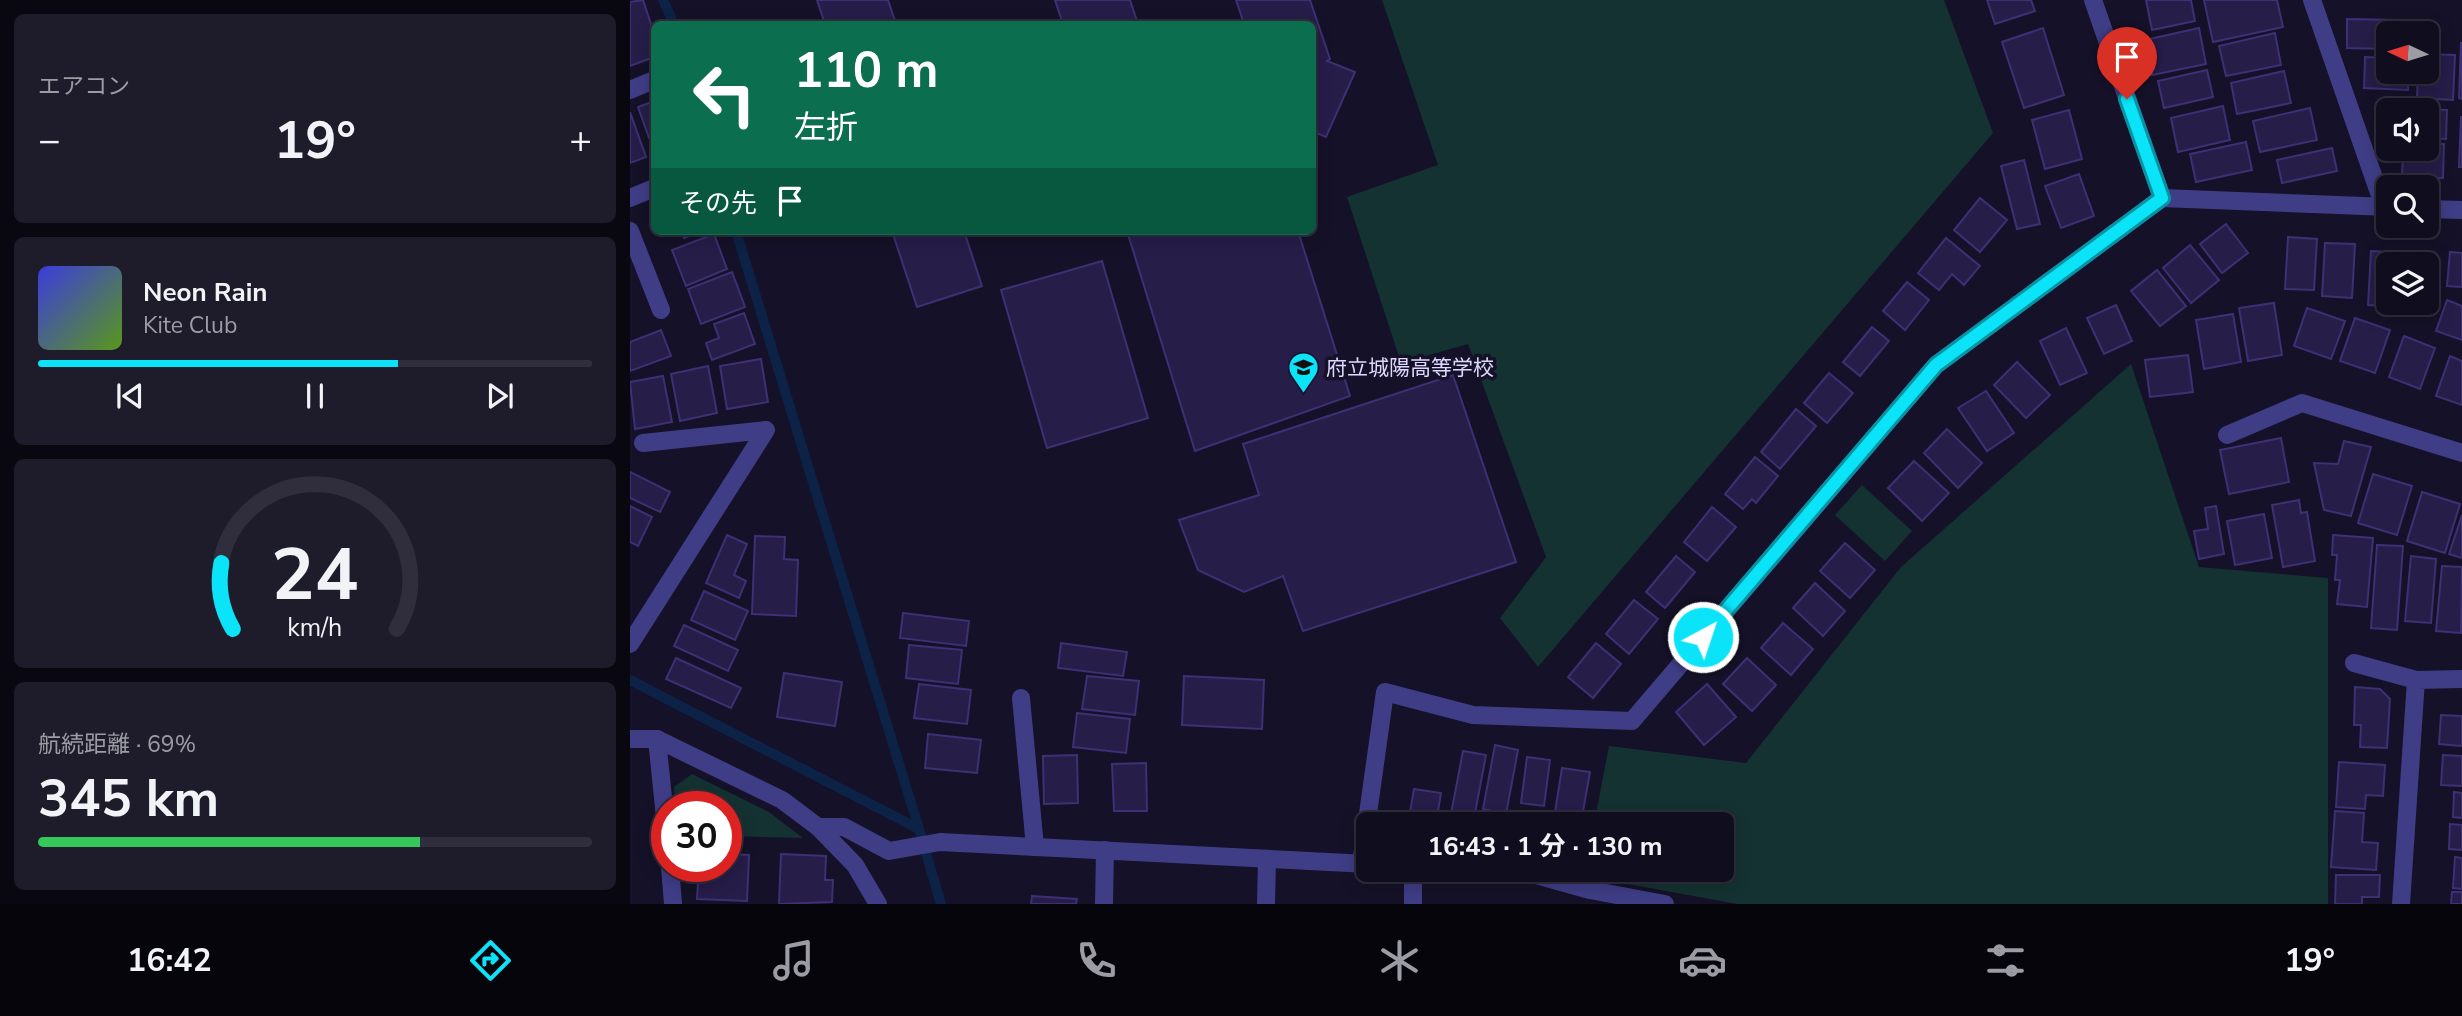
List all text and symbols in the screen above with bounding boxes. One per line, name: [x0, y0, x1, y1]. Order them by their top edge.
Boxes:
north arrow: [2376, 21, 2440, 84]
map controls: [2376, 21, 2439, 315]
pin: [2097, 27, 2157, 99]
text: 110 m: [794, 37, 938, 104]
icon: arrive: [2108, 38, 2146, 76]
icon: left: [679, 49, 770, 140]
text: エアコン: [38, 71, 130, 102]
button: sound: [2376, 98, 2439, 161]
text: 19°: [274, 105, 356, 176]
text: 左折: [794, 106, 858, 149]
text: −: [38, 115, 61, 166]
text: +: [569, 115, 592, 166]
button: search: [2376, 175, 2439, 238]
icon: arrive: [771, 182, 809, 220]
text: その先: [679, 186, 757, 221]
button: layers: [2376, 252, 2439, 315]
text: Neon Rain: [143, 275, 268, 310]
text: Kite Club: [143, 310, 237, 341]
school or university icon: 府立城陽高等学校: [1286, 351, 1320, 395]
place label: 府立城陽高等学校: [1326, 354, 1494, 382]
icon: previous: [111, 377, 149, 415]
icon: pause: [296, 377, 334, 415]
icon: next: [481, 377, 519, 415]
text: 24: [271, 526, 359, 626]
position arrow: [1666, 600, 1740, 674]
text: km/h: [287, 611, 343, 645]
text: 航続距離 · 69%: [38, 729, 196, 760]
text: 345 km: [38, 763, 219, 834]
speed limit sign: 30: [651, 791, 742, 882]
text: 16:43 · 1 分 · 130 m: [1427, 829, 1663, 864]
icon: directions: [466, 936, 515, 985]
icon: music: [769, 936, 818, 985]
icon: phone: [1072, 936, 1121, 985]
icon: climate: [1375, 936, 1424, 985]
icon: car: [1678, 936, 1727, 985]
icon: filters: [1981, 936, 2030, 985]
text: 16:42: [127, 939, 212, 982]
text: 19°: [2284, 939, 2335, 982]

